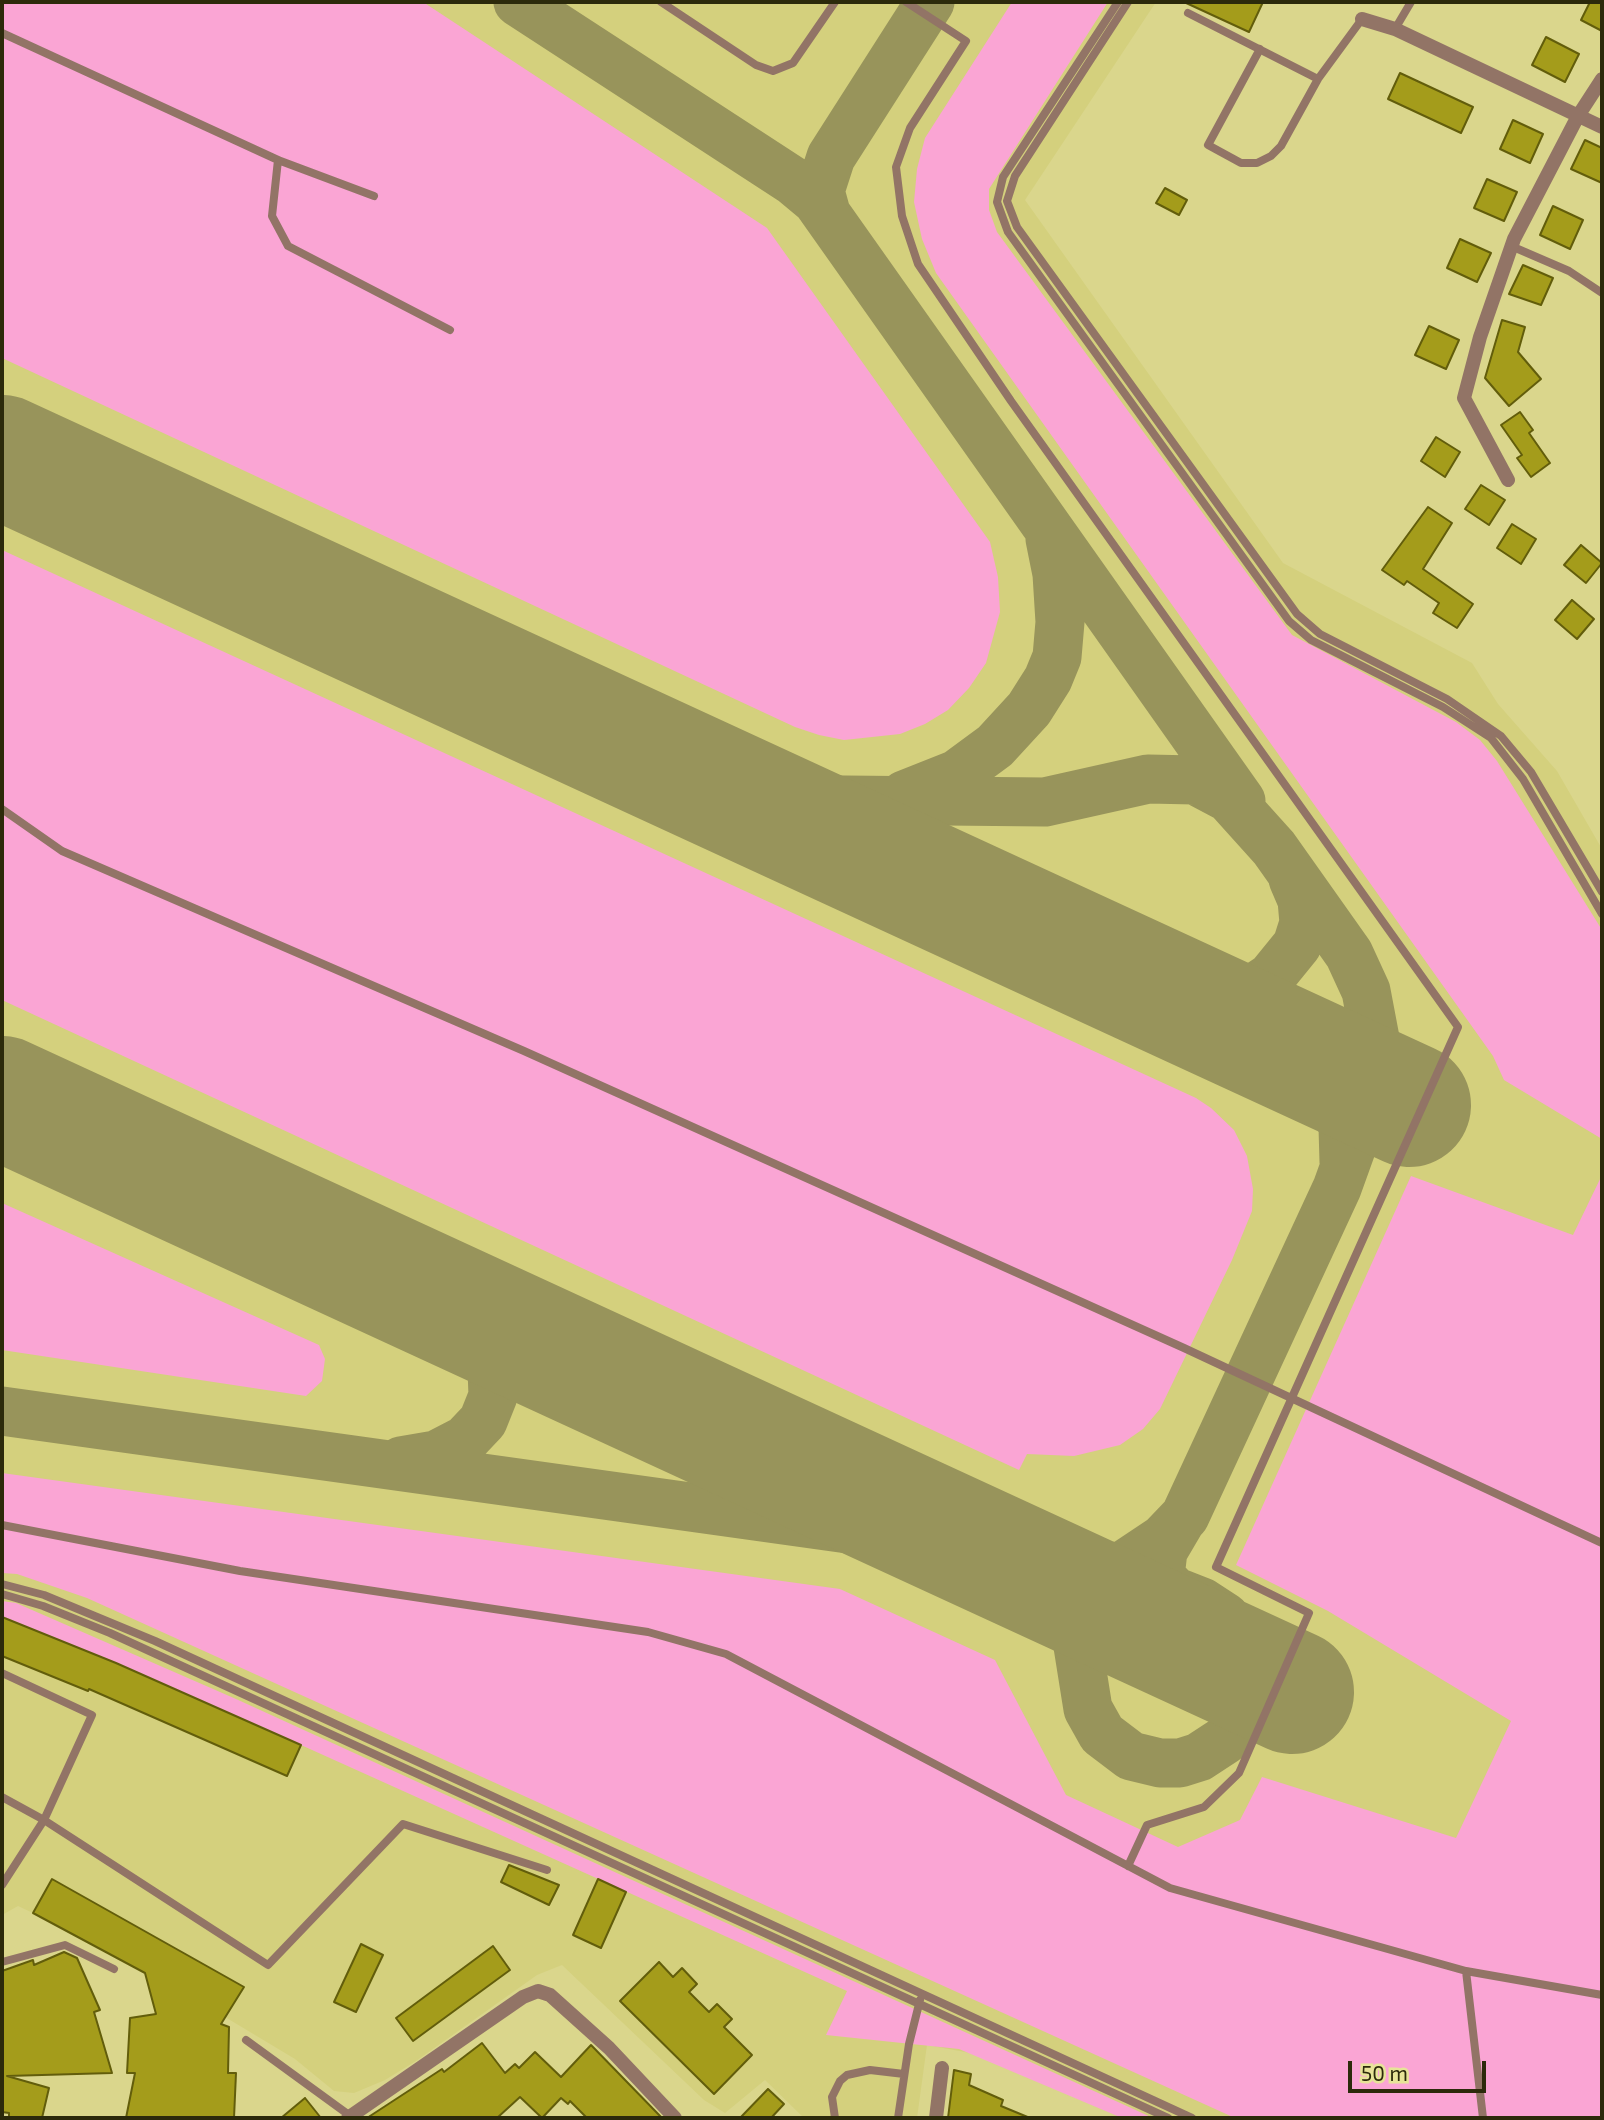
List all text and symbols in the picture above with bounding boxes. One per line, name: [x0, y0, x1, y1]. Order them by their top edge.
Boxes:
scale bar: [1352, 2046, 1490, 2090]
text: 50 m: [1361, 2060, 1408, 2085]

